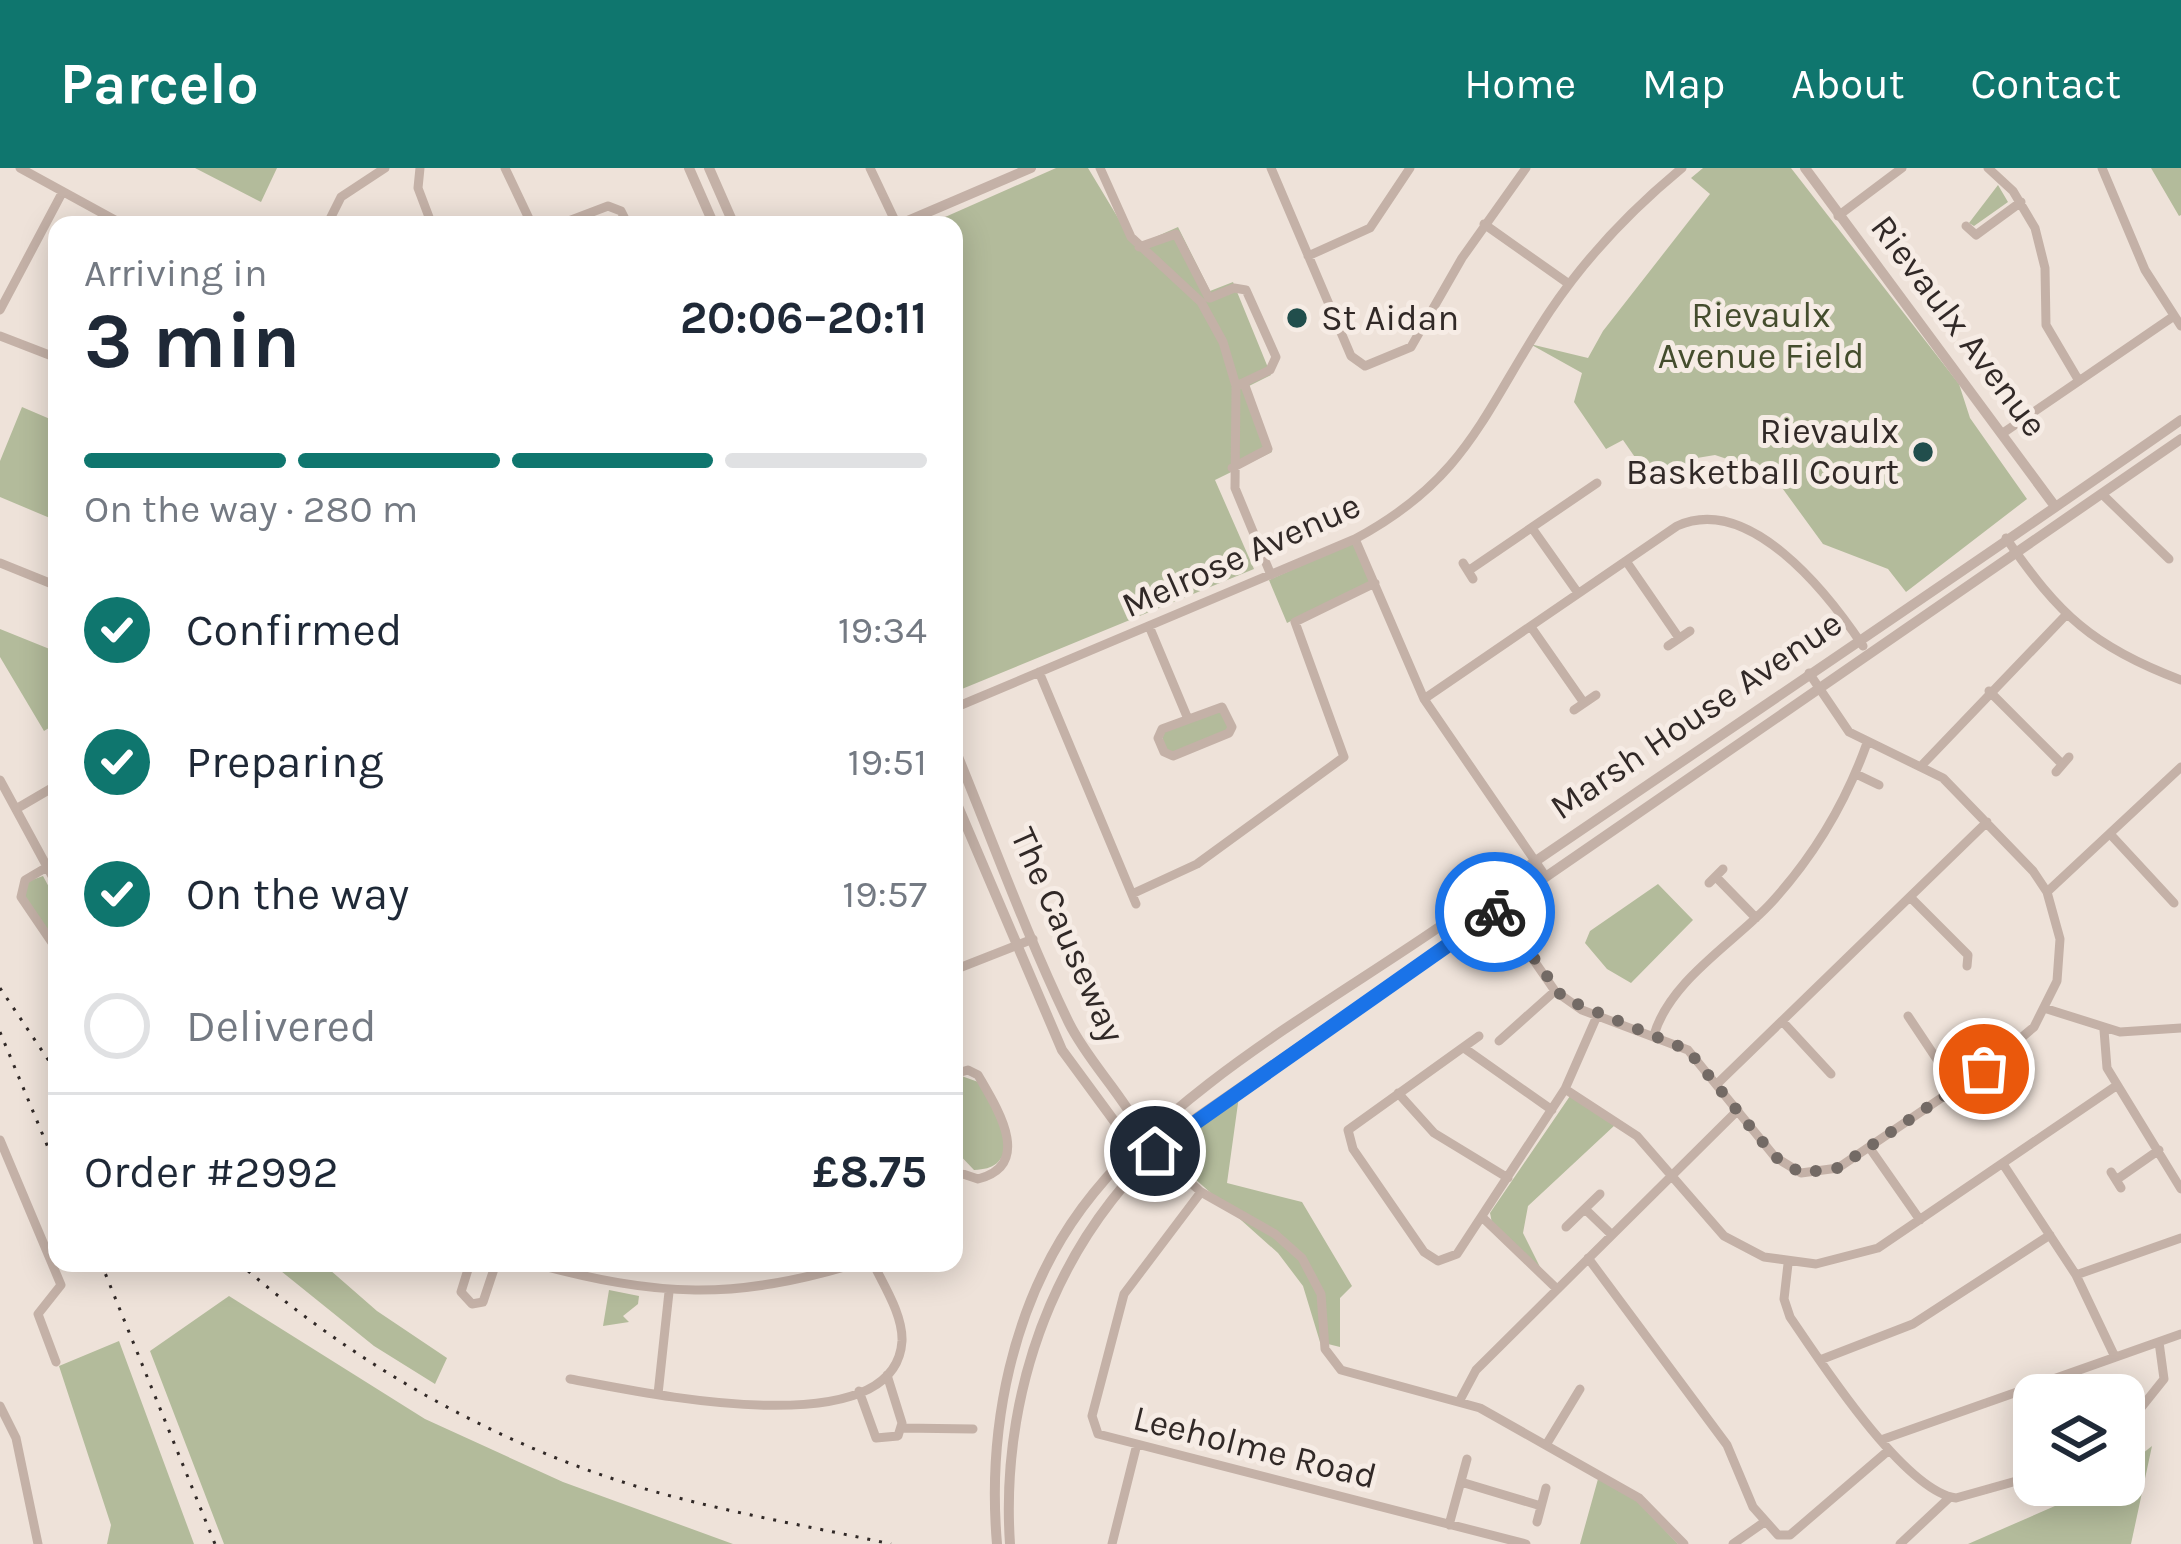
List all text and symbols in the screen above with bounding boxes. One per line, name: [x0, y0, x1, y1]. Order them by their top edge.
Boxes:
text: Parcelo: [60, 51, 259, 117]
text: Home: [1464, 59, 1576, 109]
text: Map: [1642, 59, 1725, 109]
text: About: [1791, 59, 1905, 109]
text: Contact: [1971, 59, 2121, 109]
street label: Rievaulx Avenue: [1862, 207, 2056, 445]
text: Arriving in: [84, 250, 267, 296]
text: 20:06–20:11: [680, 292, 927, 344]
park label: Rievaulx Avenue Field: [1658, 294, 1864, 377]
text: 3 min: [84, 295, 300, 387]
place label: St Aidan: [1321, 297, 1459, 339]
marker: St Aidan: [1284, 305, 1310, 331]
place label: Rievaulx Basketball Court: [1626, 410, 1899, 493]
marker: Rievaulx Basketball Court: [1910, 439, 1936, 465]
street label: Melrose Avenue: [1115, 484, 1367, 626]
text: On the way · 280 m: [84, 486, 418, 532]
icon: check: [84, 597, 150, 663]
street label: Marsh House Avenue: [1542, 602, 1850, 828]
text: Confirmed: [186, 604, 402, 656]
text: 19:34: [838, 607, 927, 653]
icon: check: [84, 729, 150, 795]
text: Preparing: [186, 736, 384, 788]
text: 19:51: [848, 739, 927, 785]
street label: The Causeway: [1002, 821, 1134, 1049]
courier: [1435, 852, 1555, 972]
icon: check: [84, 861, 150, 927]
text: On the way: [186, 868, 409, 920]
text: 19:57: [842, 871, 927, 917]
icon: bike: [1462, 879, 1528, 945]
text: Delivered: [186, 1000, 377, 1052]
pin: [1933, 1018, 2035, 1120]
icon: bag: [1951, 1036, 2017, 1102]
pin: [1104, 1100, 1206, 1202]
icon: home: [1122, 1118, 1188, 1184]
text: Order #2992: [84, 1146, 339, 1198]
text: £8.75: [813, 1146, 927, 1198]
map controls: [2013, 1374, 2145, 1506]
button: layers: [2013, 1374, 2145, 1506]
street label: Leeholme Road: [1129, 1397, 1381, 1497]

